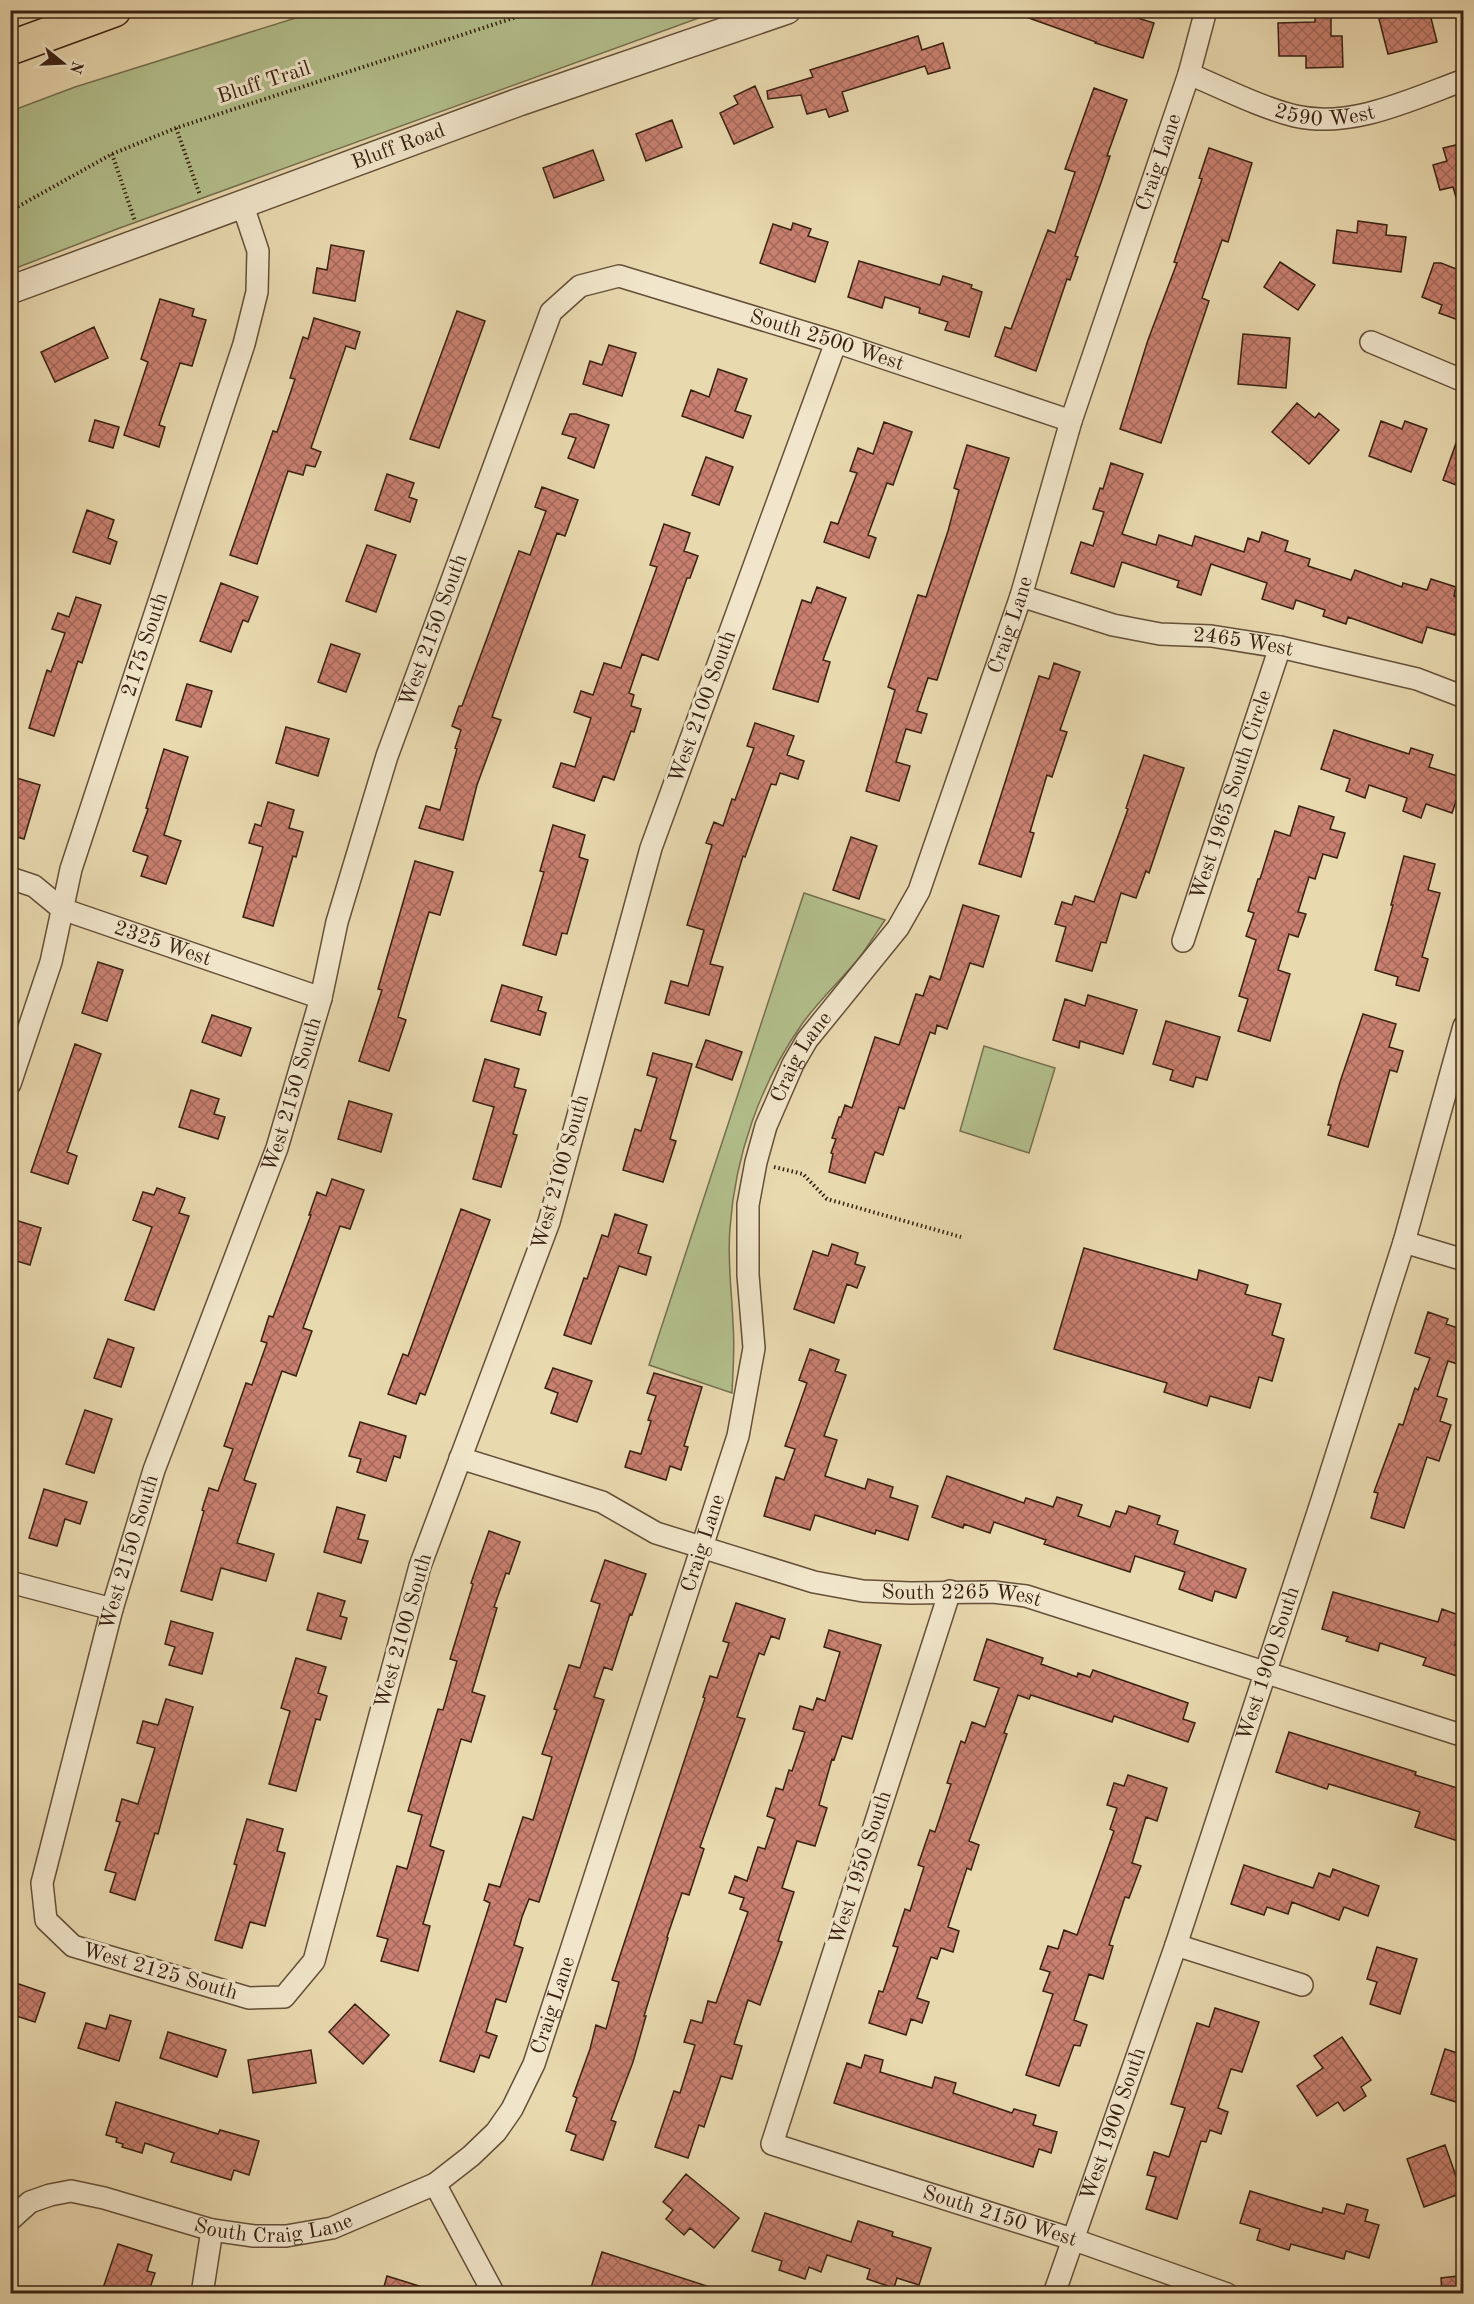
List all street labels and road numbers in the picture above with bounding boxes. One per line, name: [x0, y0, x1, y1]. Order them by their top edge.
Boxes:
street label: Bluff Trail: [215, 58, 313, 108]
street label: 2590 West: [1272, 100, 1377, 130]
street label: Craig Lane: [1133, 111, 1185, 214]
street label: Bluff Road: [349, 120, 448, 173]
street label: South 2500 West: [747, 306, 907, 375]
street label: West 2150 South: [396, 551, 471, 709]
street label: Craig Lane: [984, 574, 1037, 677]
street label: 2175 South: [118, 590, 172, 699]
street label: 2465 West: [1193, 625, 1295, 660]
street label: West 2100 South: [666, 628, 740, 786]
street label: West 1965 South Circle: [1187, 687, 1276, 902]
street label: 2325 West: [111, 917, 214, 970]
street label: Craig Lane: [767, 1008, 836, 1106]
street label: West 2150 South: [258, 1015, 325, 1175]
street label: West 2100 South: [529, 1092, 593, 1252]
street label: West 2150 South: [97, 1472, 162, 1632]
street label: Craig Lane: [678, 1492, 729, 1595]
street label: West 2100 South: [372, 1551, 436, 1711]
street label: South 2265 West: [881, 1581, 1044, 1611]
street label: West 1900 South: [1233, 1584, 1303, 1743]
street label: West 1950 South: [826, 1788, 896, 1948]
street label: West 2125 South: [80, 1940, 240, 2004]
street label: Craig Lane: [527, 1954, 579, 2057]
street label: West 1900 South: [1077, 2045, 1150, 2203]
street label: South 2150 West: [920, 2182, 1080, 2250]
street label: South Craig Lane: [192, 2210, 356, 2247]

